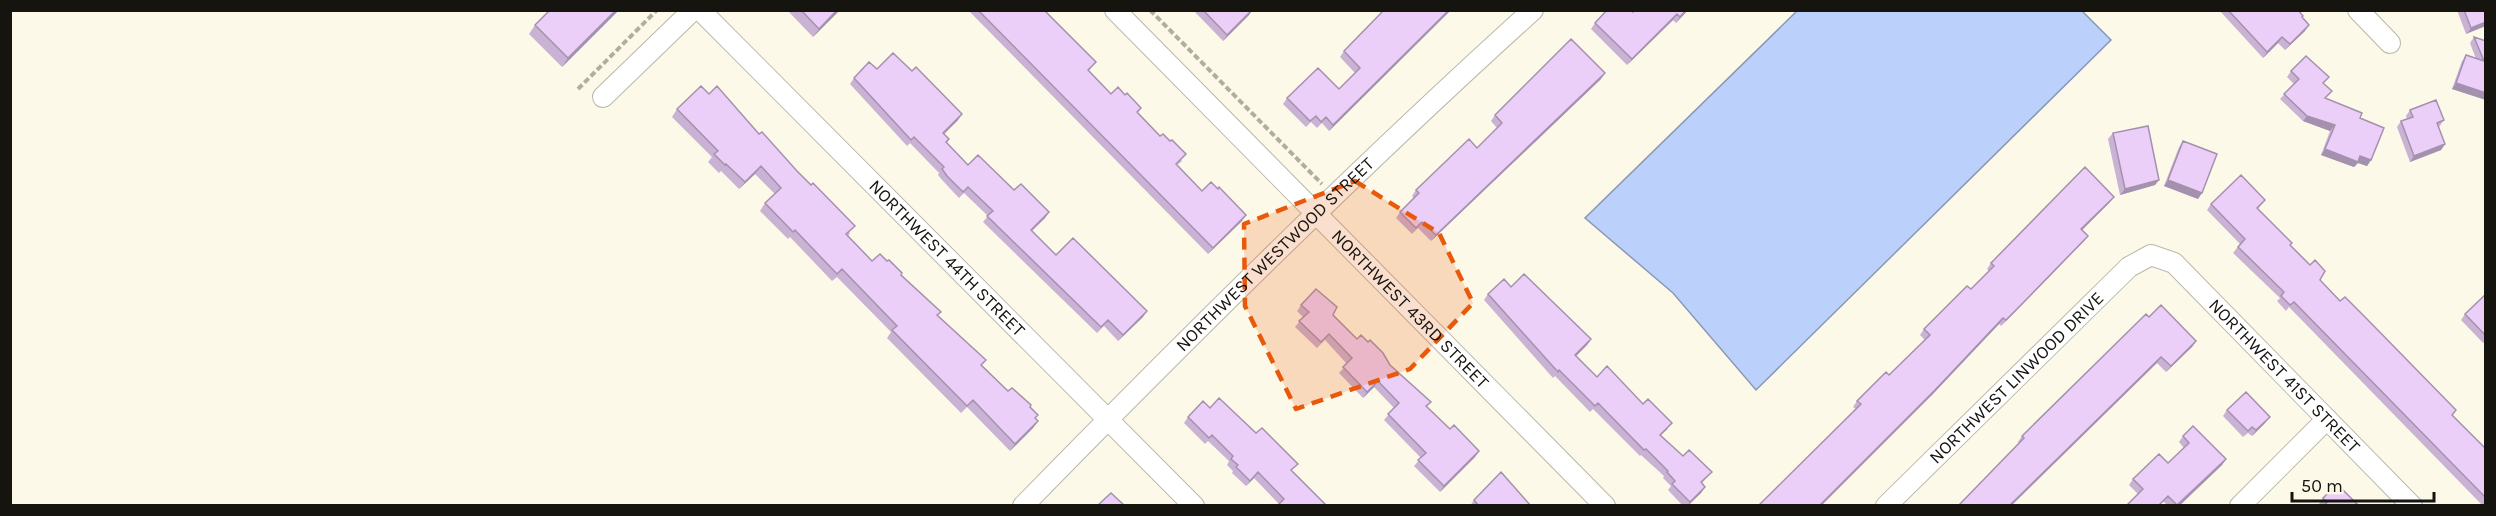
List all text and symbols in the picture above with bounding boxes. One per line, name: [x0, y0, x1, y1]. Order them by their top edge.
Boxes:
street label: NORTHWEST WESTWOOD STREET: [1171, 153, 1378, 356]
street label: NORTHWEST 44TH STREET: [864, 175, 1030, 341]
street label: NORTHWEST 43RD STREET: [1327, 225, 1493, 393]
street label: NORTHWEST LINWOOD DRIVE: [1925, 287, 2108, 468]
street label: NORTHWEST 41ST STREET: [2204, 294, 2365, 457]
scale bar: [2292, 465, 2434, 503]
text: 50 m: [2301, 475, 2343, 497]

